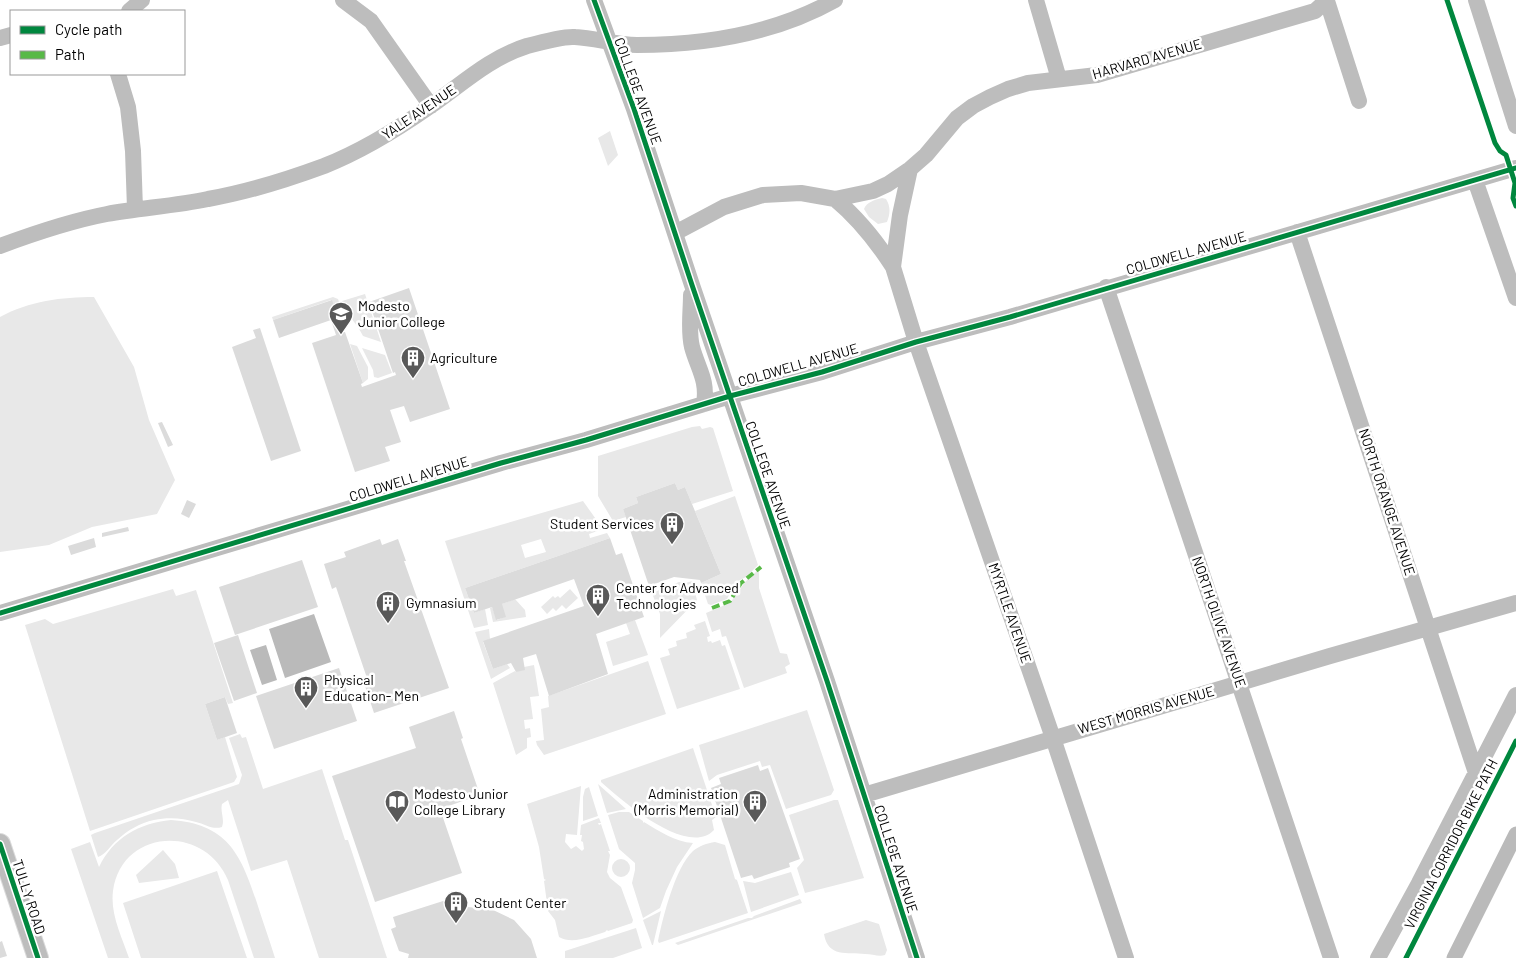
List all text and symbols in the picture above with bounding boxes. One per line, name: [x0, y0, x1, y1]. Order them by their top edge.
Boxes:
legend: [10, 10, 185, 75]
text: Cycle path: [55, 20, 122, 38]
street label: COLLEGE AVENUE: [611, 35, 666, 147]
street label: HARVARD AVENUE: [1090, 35, 1204, 82]
text: Path: [55, 45, 85, 63]
street label: YALE AVENUE: [378, 81, 459, 143]
street label: COLDWELL AVENUE: [1124, 227, 1248, 278]
place label: Modesto Junior College: [358, 297, 445, 330]
school or university icon: Modesto Junior College: [328, 301, 354, 335]
street label: COLDWELL AVENUE: [736, 339, 860, 390]
building icon: Agriculture: [400, 345, 426, 379]
place label: Agriculture: [430, 349, 497, 366]
street label: COLLEGE AVENUE: [742, 419, 795, 531]
street label: NORTH ORANGE AVENUE: [1356, 426, 1419, 578]
street label: COLDWELL AVENUE: [347, 452, 471, 505]
building icon: Student Services: [659, 511, 685, 545]
place label: Student Services: [550, 515, 654, 532]
street label: NORTH OLIVE AVENUE: [1189, 554, 1250, 690]
street label: MYRTLE AVENUE: [985, 560, 1036, 665]
place label: Center for Advanced Technologies: [616, 579, 739, 612]
building icon: Center for Advanced Technologies: [585, 583, 611, 617]
building icon: Gymnasium: [375, 590, 401, 624]
place label: Gymnasium: [406, 594, 477, 611]
place label: Physical Education- Men: [324, 671, 419, 704]
building icon: Physical Education- Men: [293, 675, 319, 709]
street label: WEST MORRIS AVENUE: [1076, 682, 1216, 737]
street label: VIRGINIA CORRIDOR BIKE PATH: [1400, 756, 1501, 932]
place label: Modesto Junior College Library: [414, 785, 508, 818]
place label: Administration (Morris Memorial): [633, 785, 738, 818]
library icon: Modesto Junior College Library: [384, 789, 410, 823]
building icon: Administration (Morris Memorial): [742, 789, 768, 823]
street label: COLLEGE AVENUE: [871, 803, 922, 915]
street label: TULLY ROAD: [9, 857, 50, 936]
building icon: Student Center: [443, 890, 469, 924]
place label: Student Center: [474, 894, 566, 911]

